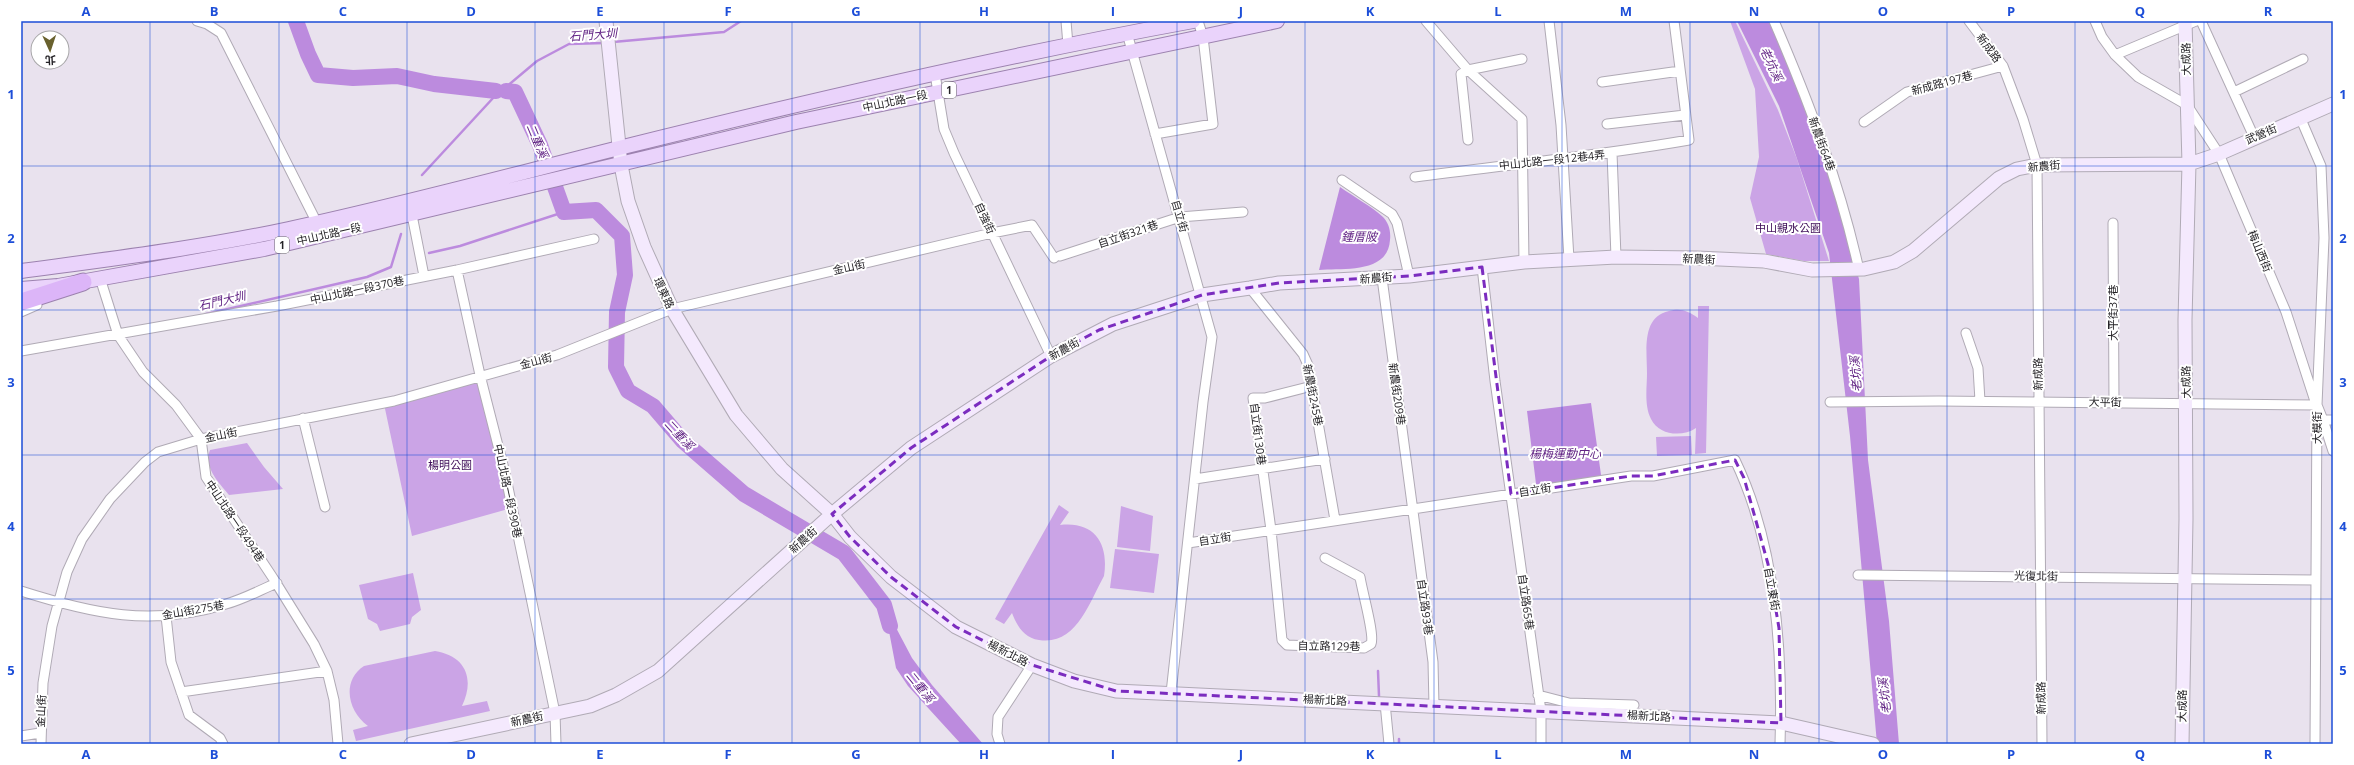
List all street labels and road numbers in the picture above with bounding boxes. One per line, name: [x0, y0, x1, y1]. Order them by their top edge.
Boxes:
street label: 新成路: [1973, 30, 2005, 65]
street label: 大成路: [2178, 42, 2193, 76]
street label: 新成路197巷: [1910, 67, 1974, 98]
road number: 1: [942, 82, 956, 98]
street label: 中山北路一段: [861, 86, 929, 115]
street label: 新農街64巷: [1806, 115, 1839, 173]
street label: 武營街: [2243, 120, 2279, 147]
street label: 中山北路一段12巷4弄: [1498, 146, 1606, 173]
street label: 新農街: [2027, 157, 2061, 174]
street label: 自立街: [1169, 198, 1192, 234]
street label: 自強街: [972, 200, 999, 236]
street label: 自立街321巷: [1096, 216, 1160, 251]
street label: 中山北路一段: [295, 219, 363, 248]
street label: 梅山西街: [2245, 228, 2276, 274]
road number: 1: [275, 237, 289, 253]
street label: 新農街: [1682, 250, 1716, 267]
street label: 金山街: [831, 255, 867, 278]
street label: 新農街: [1359, 269, 1393, 286]
street label: 中山北路一段370巷: [308, 272, 405, 307]
street label: 環東路: [651, 275, 678, 311]
street label: 大平街37巷: [2105, 285, 2120, 341]
street label: 新農街: [1046, 334, 1082, 363]
street label: 金山街: [518, 349, 554, 372]
street label: 新成路: [2030, 357, 2045, 391]
street label: 新農街209巷: [1386, 362, 1409, 426]
street label: 新農街245巷: [1300, 363, 1327, 427]
street label: 大成路: [2178, 365, 2193, 399]
street label: 大平街: [2088, 394, 2122, 409]
street label: 自立街130巷: [1247, 402, 1270, 466]
street label: 大模街: [2309, 412, 2324, 445]
street label: 金山街: [203, 424, 239, 445]
street label: 中山北路一段390巷: [491, 442, 526, 539]
street label: 中山北路一段494巷: [202, 477, 268, 565]
street label: 自立街: [1517, 480, 1552, 499]
street label: 新農街: [785, 523, 820, 556]
street label: 自立街: [1197, 529, 1232, 548]
street label: 自立東街: [1761, 566, 1784, 612]
street label: 光復北街: [2014, 568, 2058, 583]
street label: 自立路65巷: [1515, 573, 1538, 631]
street label: 自立路93巷: [1414, 578, 1437, 636]
street label: 金山街275巷: [161, 597, 225, 622]
street label: 楊新北路: [985, 636, 1031, 669]
street label: 自立路129巷: [1297, 637, 1361, 654]
street label: 新成路: [2033, 681, 2048, 715]
street label: 大成路: [2174, 689, 2189, 723]
street label: 楊新北路: [1303, 691, 1347, 708]
street label: 金山街: [32, 694, 49, 728]
street label: 新農街: [509, 707, 545, 730]
street label: 楊新北路: [1627, 707, 1671, 724]

